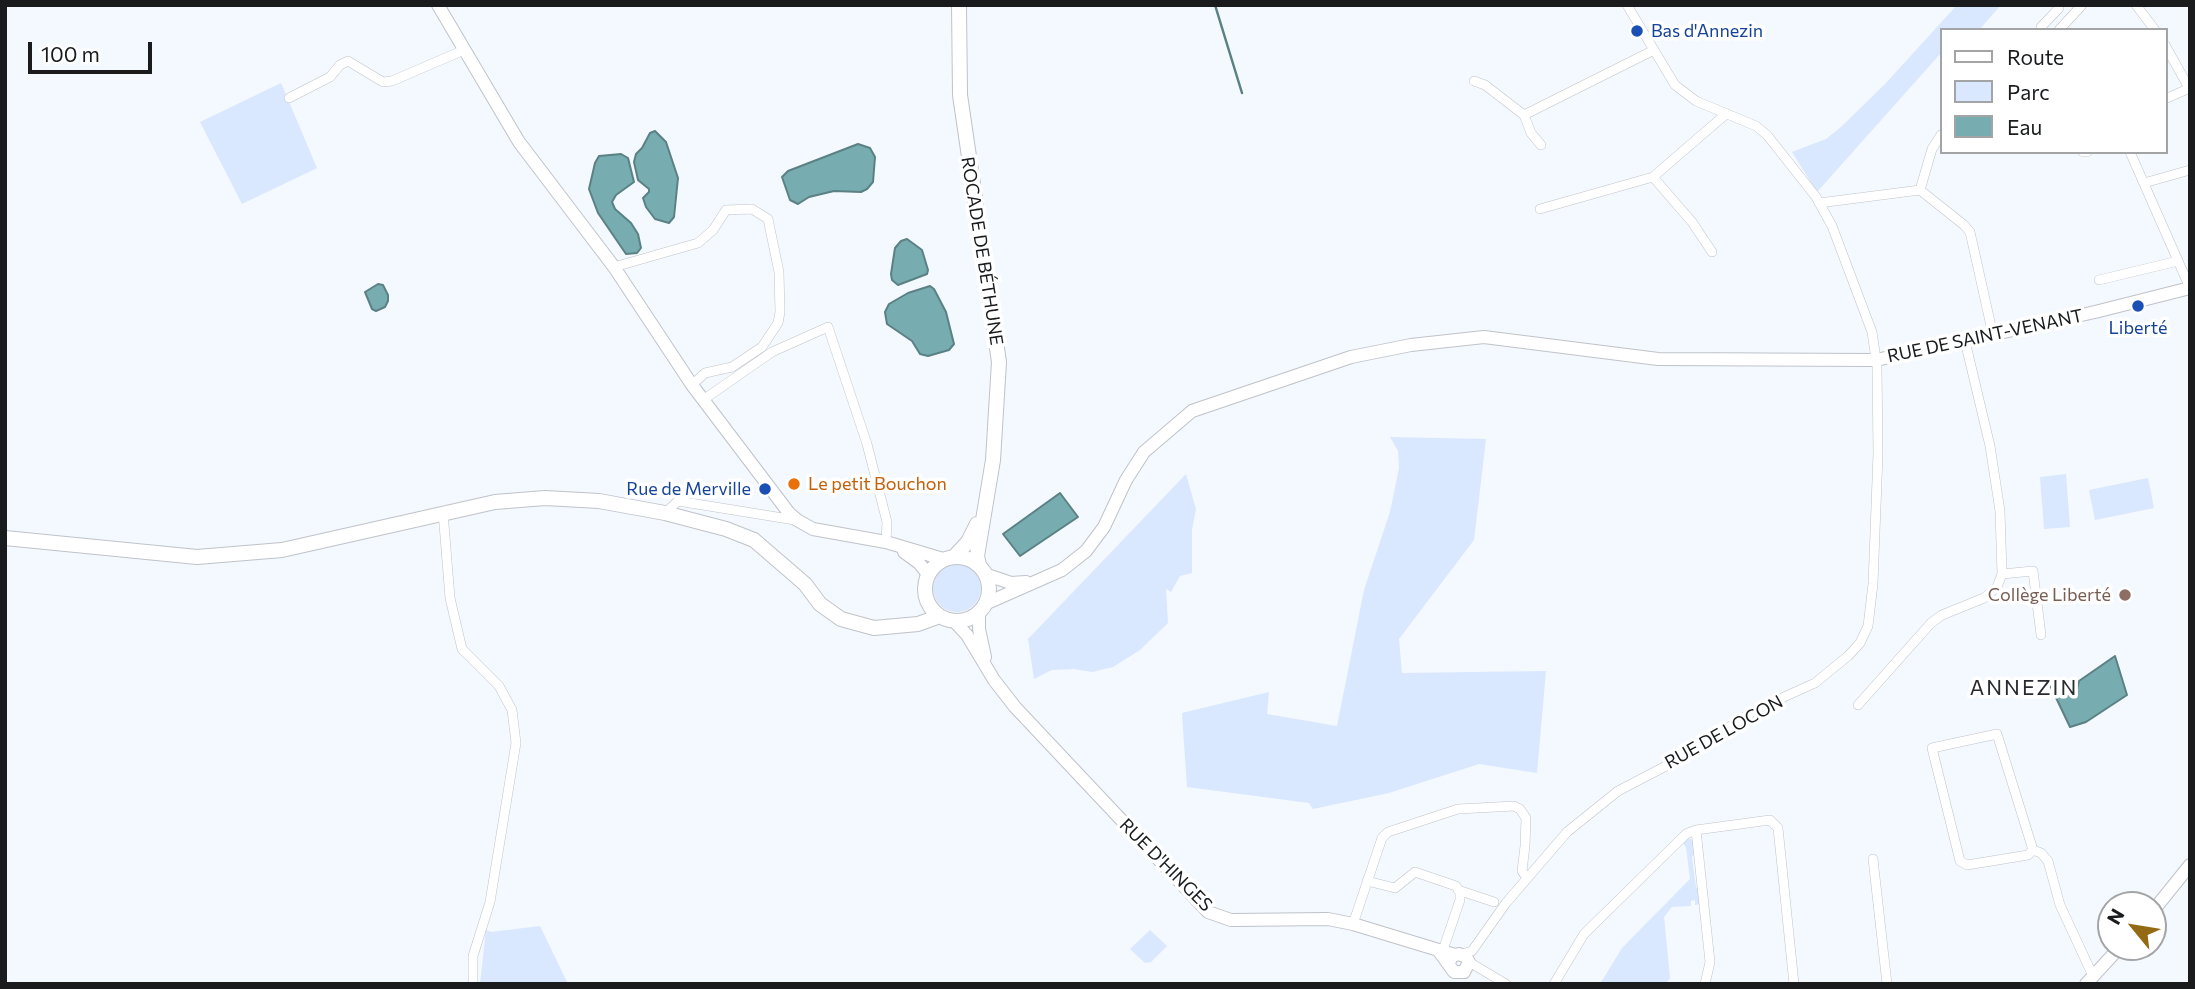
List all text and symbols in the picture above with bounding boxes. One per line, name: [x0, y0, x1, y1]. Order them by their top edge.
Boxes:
place label: Bas d'Annezin: [1651, 20, 1763, 42]
marker: Bas d'Annezin: [1629, 23, 1645, 39]
scale bar: [32, 28, 156, 72]
legend: [1940, 28, 2167, 154]
text: 100 m: [41, 41, 100, 66]
text: Route: [2007, 44, 2064, 69]
text: Parc: [2007, 79, 2050, 104]
text: Eau: [2007, 114, 2042, 139]
street label: ROCADE DE BÉTHUNE: [956, 155, 1008, 347]
marker: Liberté: [2130, 298, 2146, 314]
street label: RUE DE SAINT-VENANT: [1885, 305, 2085, 367]
place label: Liberté: [2108, 317, 2168, 339]
place label: Le petit Bouchon: [808, 473, 947, 495]
marker: Le petit Bouchon: [786, 476, 802, 492]
place label: Rue de Merville: [626, 478, 751, 500]
marker: Rue de Merville: [757, 481, 773, 497]
place label: Collège Liberté: [1988, 584, 2111, 606]
marker: Collège Liberté: [2117, 587, 2133, 603]
district label: ANNEZIN: [1971, 675, 2077, 701]
street label: RUE DE LOCON: [1661, 691, 1787, 773]
street label: RUE D'HINGES: [1115, 814, 1217, 916]
north arrow: [2097, 891, 2167, 961]
text: N: [2102, 904, 2129, 928]

